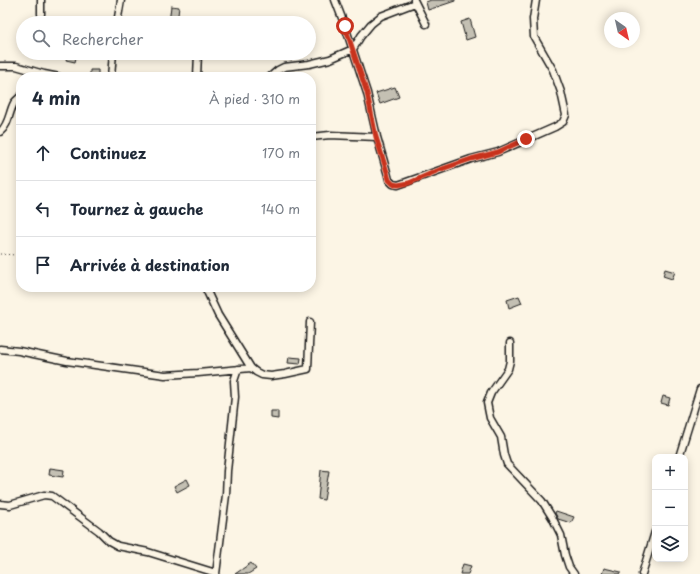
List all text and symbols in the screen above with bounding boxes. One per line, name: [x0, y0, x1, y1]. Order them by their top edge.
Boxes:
north arrow: [604, 12, 640, 48]
search box: [16, 16, 316, 60]
route start: [336, 17, 354, 35]
icon: search: [30, 27, 52, 49]
text: Rechercher: [62, 27, 143, 50]
text: 4 min: [32, 85, 80, 111]
text: À pied · 310 m: [209, 89, 300, 108]
route end: [517, 130, 535, 148]
text: Continuez: [70, 141, 146, 164]
icon: ahead: [32, 142, 54, 164]
text: 170 m: [262, 143, 300, 162]
text: Tournez à gauche: [70, 197, 204, 220]
icon: left: [32, 198, 54, 220]
text: 140 m: [261, 199, 300, 218]
text: Arrivée à destination: [70, 253, 230, 276]
icon: arrive: [32, 254, 54, 276]
map controls: [652, 454, 688, 562]
button: +: [652, 454, 688, 490]
button: −: [652, 490, 688, 526]
button: layers: [652, 526, 688, 562]

